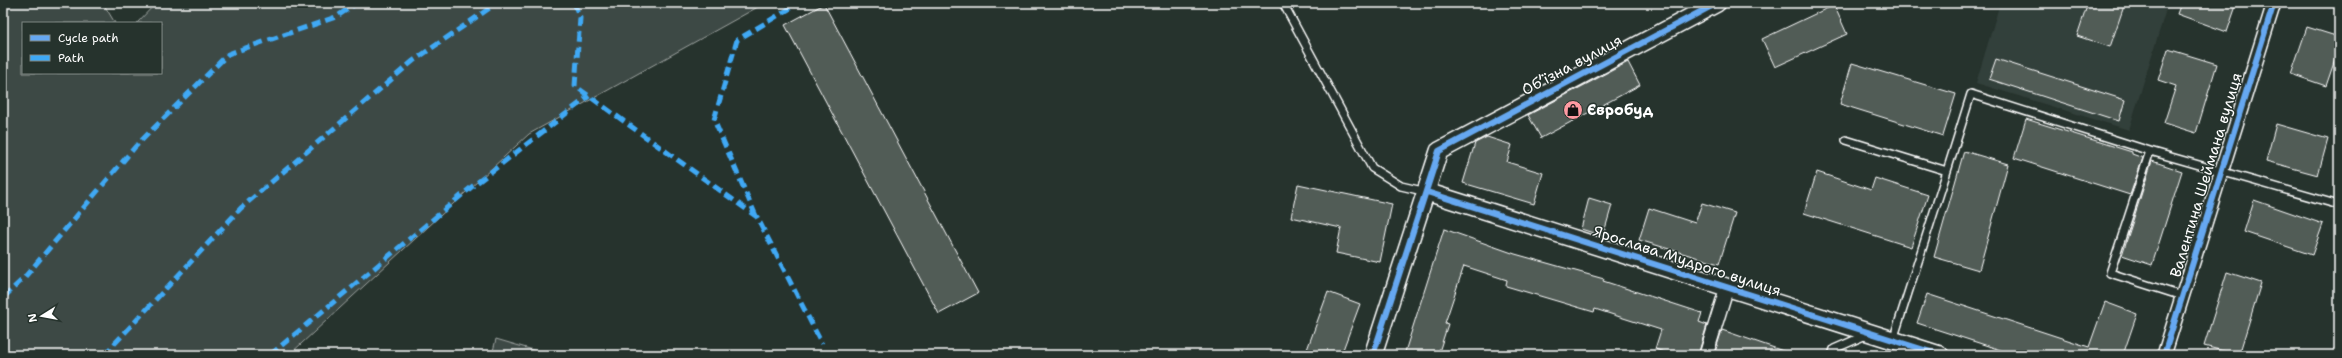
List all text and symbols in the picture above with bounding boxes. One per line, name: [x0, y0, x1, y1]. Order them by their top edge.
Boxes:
legend: [22, 22, 162, 74]
text: Cycle path: [58, 30, 119, 46]
street label: Об’їзна вулиця: [1518, 30, 1626, 100]
text: Path: [58, 50, 84, 66]
street label: Валентина Шеймана вулиця: [2165, 70, 2247, 280]
shop icon: Євробуд: [1562, 99, 1584, 121]
place label: Євробуд: [1587, 100, 1654, 120]
street label: Ярослава Мудрого вулиця: [1590, 221, 1784, 301]
north arrow: [22, 296, 62, 336]
text: N: [24, 312, 41, 324]

